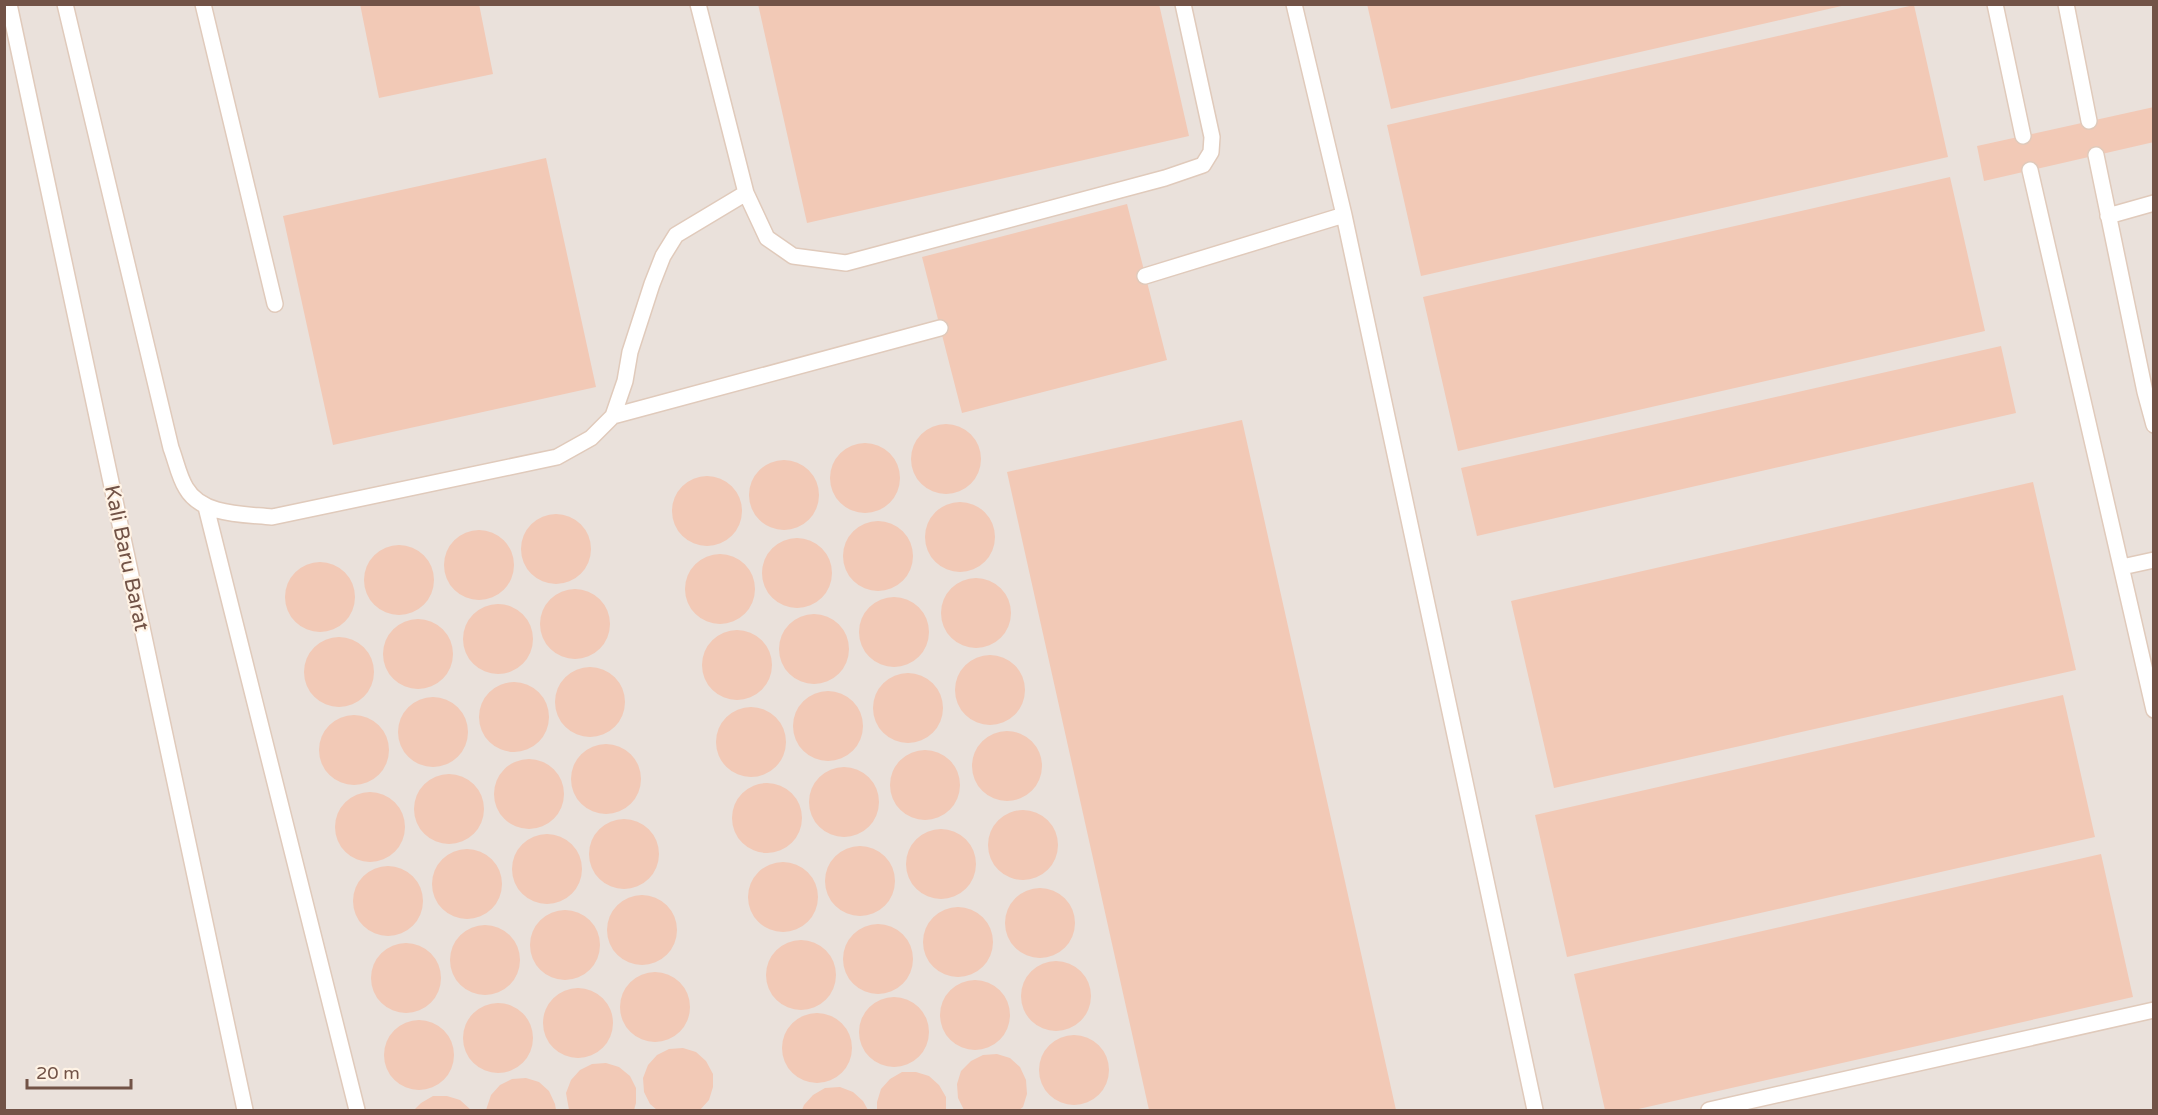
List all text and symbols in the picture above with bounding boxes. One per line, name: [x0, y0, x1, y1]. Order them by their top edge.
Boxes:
street label: Kali Baru Barat: [99, 483, 154, 633]
scale bar: [27, 1052, 130, 1090]
text: 20 m: [36, 1062, 80, 1084]

